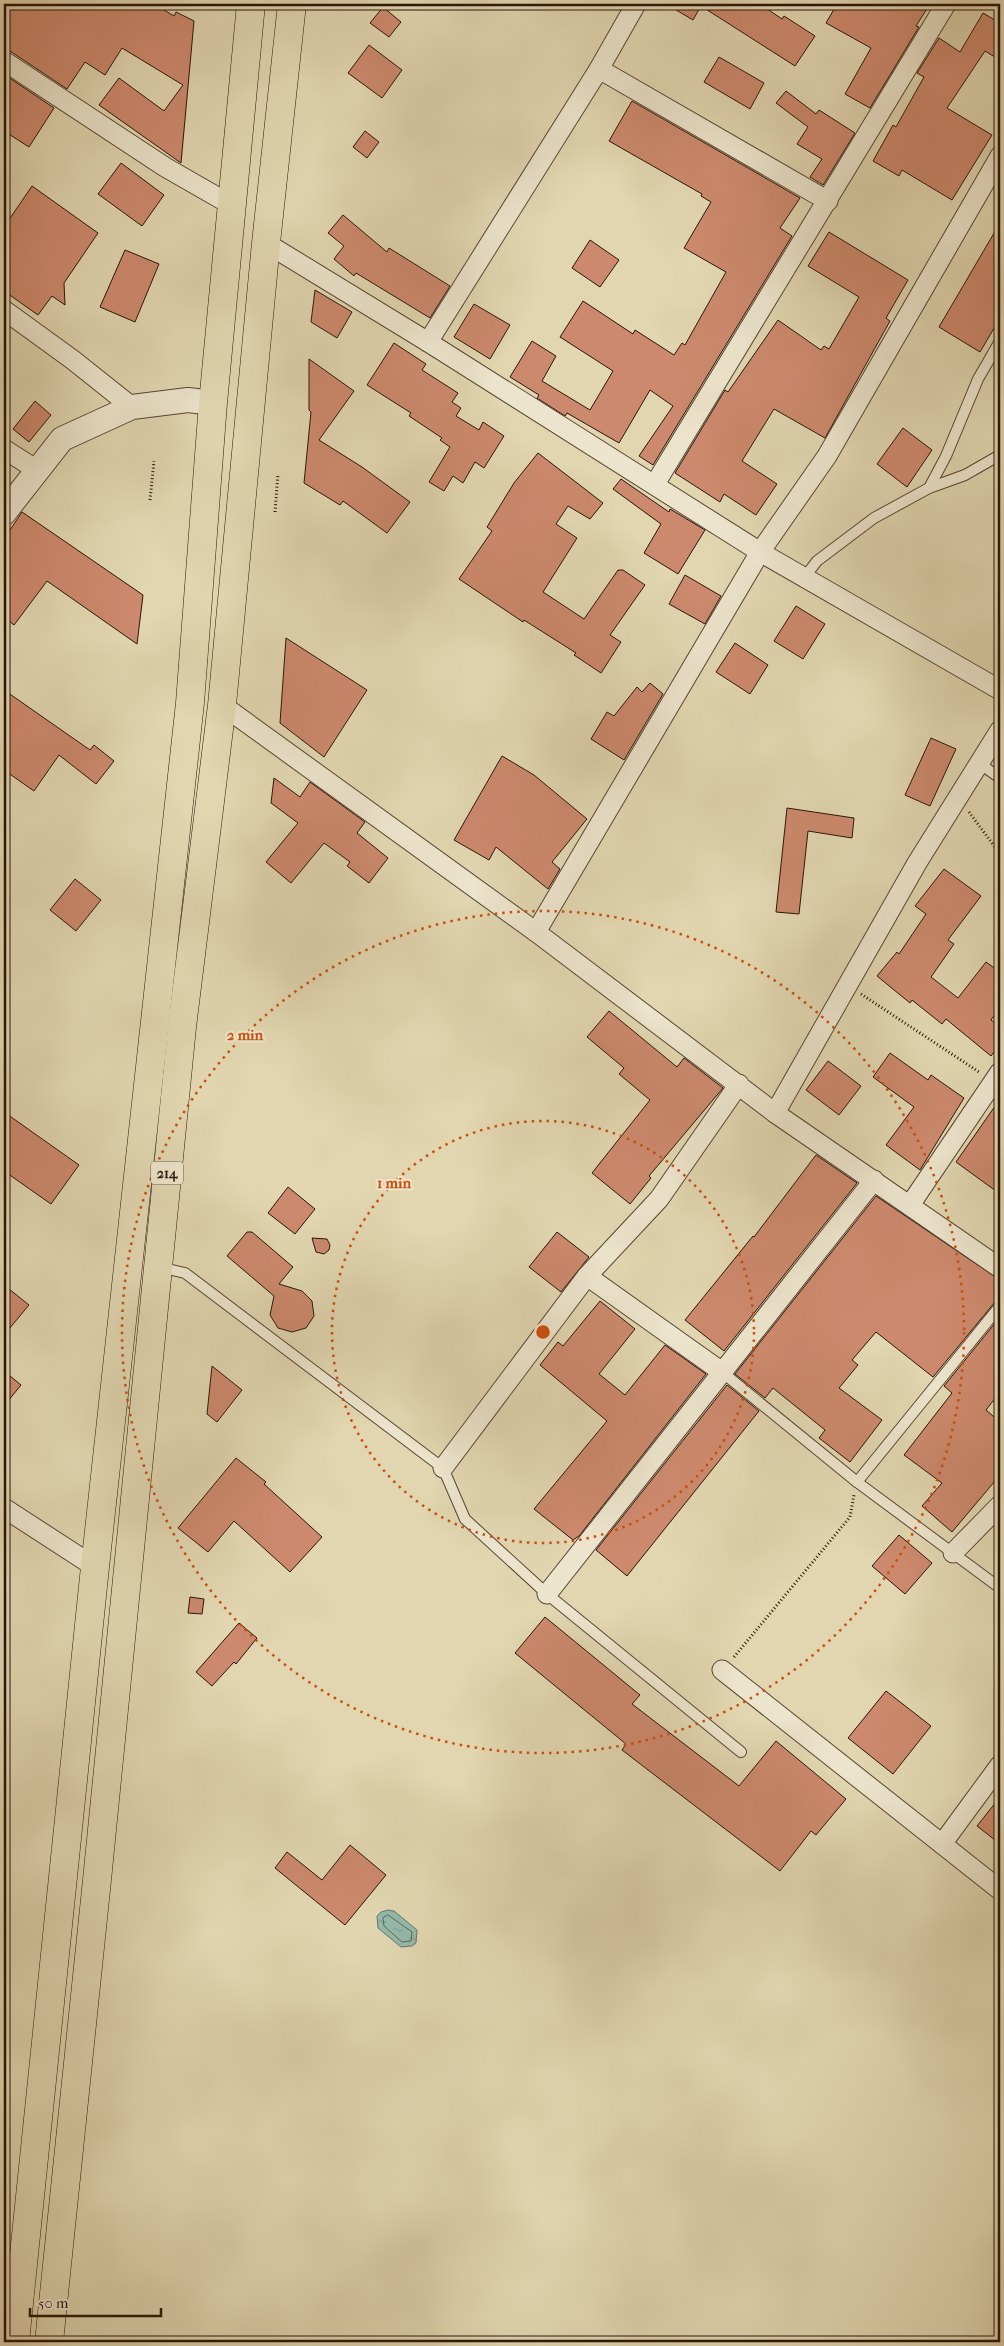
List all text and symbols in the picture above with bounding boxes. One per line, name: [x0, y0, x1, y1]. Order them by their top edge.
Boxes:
text: 2 min: [227, 1026, 264, 1044]
road number: 214: [151, 1162, 183, 1184]
text: 1 min: [377, 1174, 411, 1192]
centre of rings: [534, 1323, 552, 1341]
scale bar: [30, 2286, 161, 2318]
text: 50 m: [38, 2294, 69, 2312]

